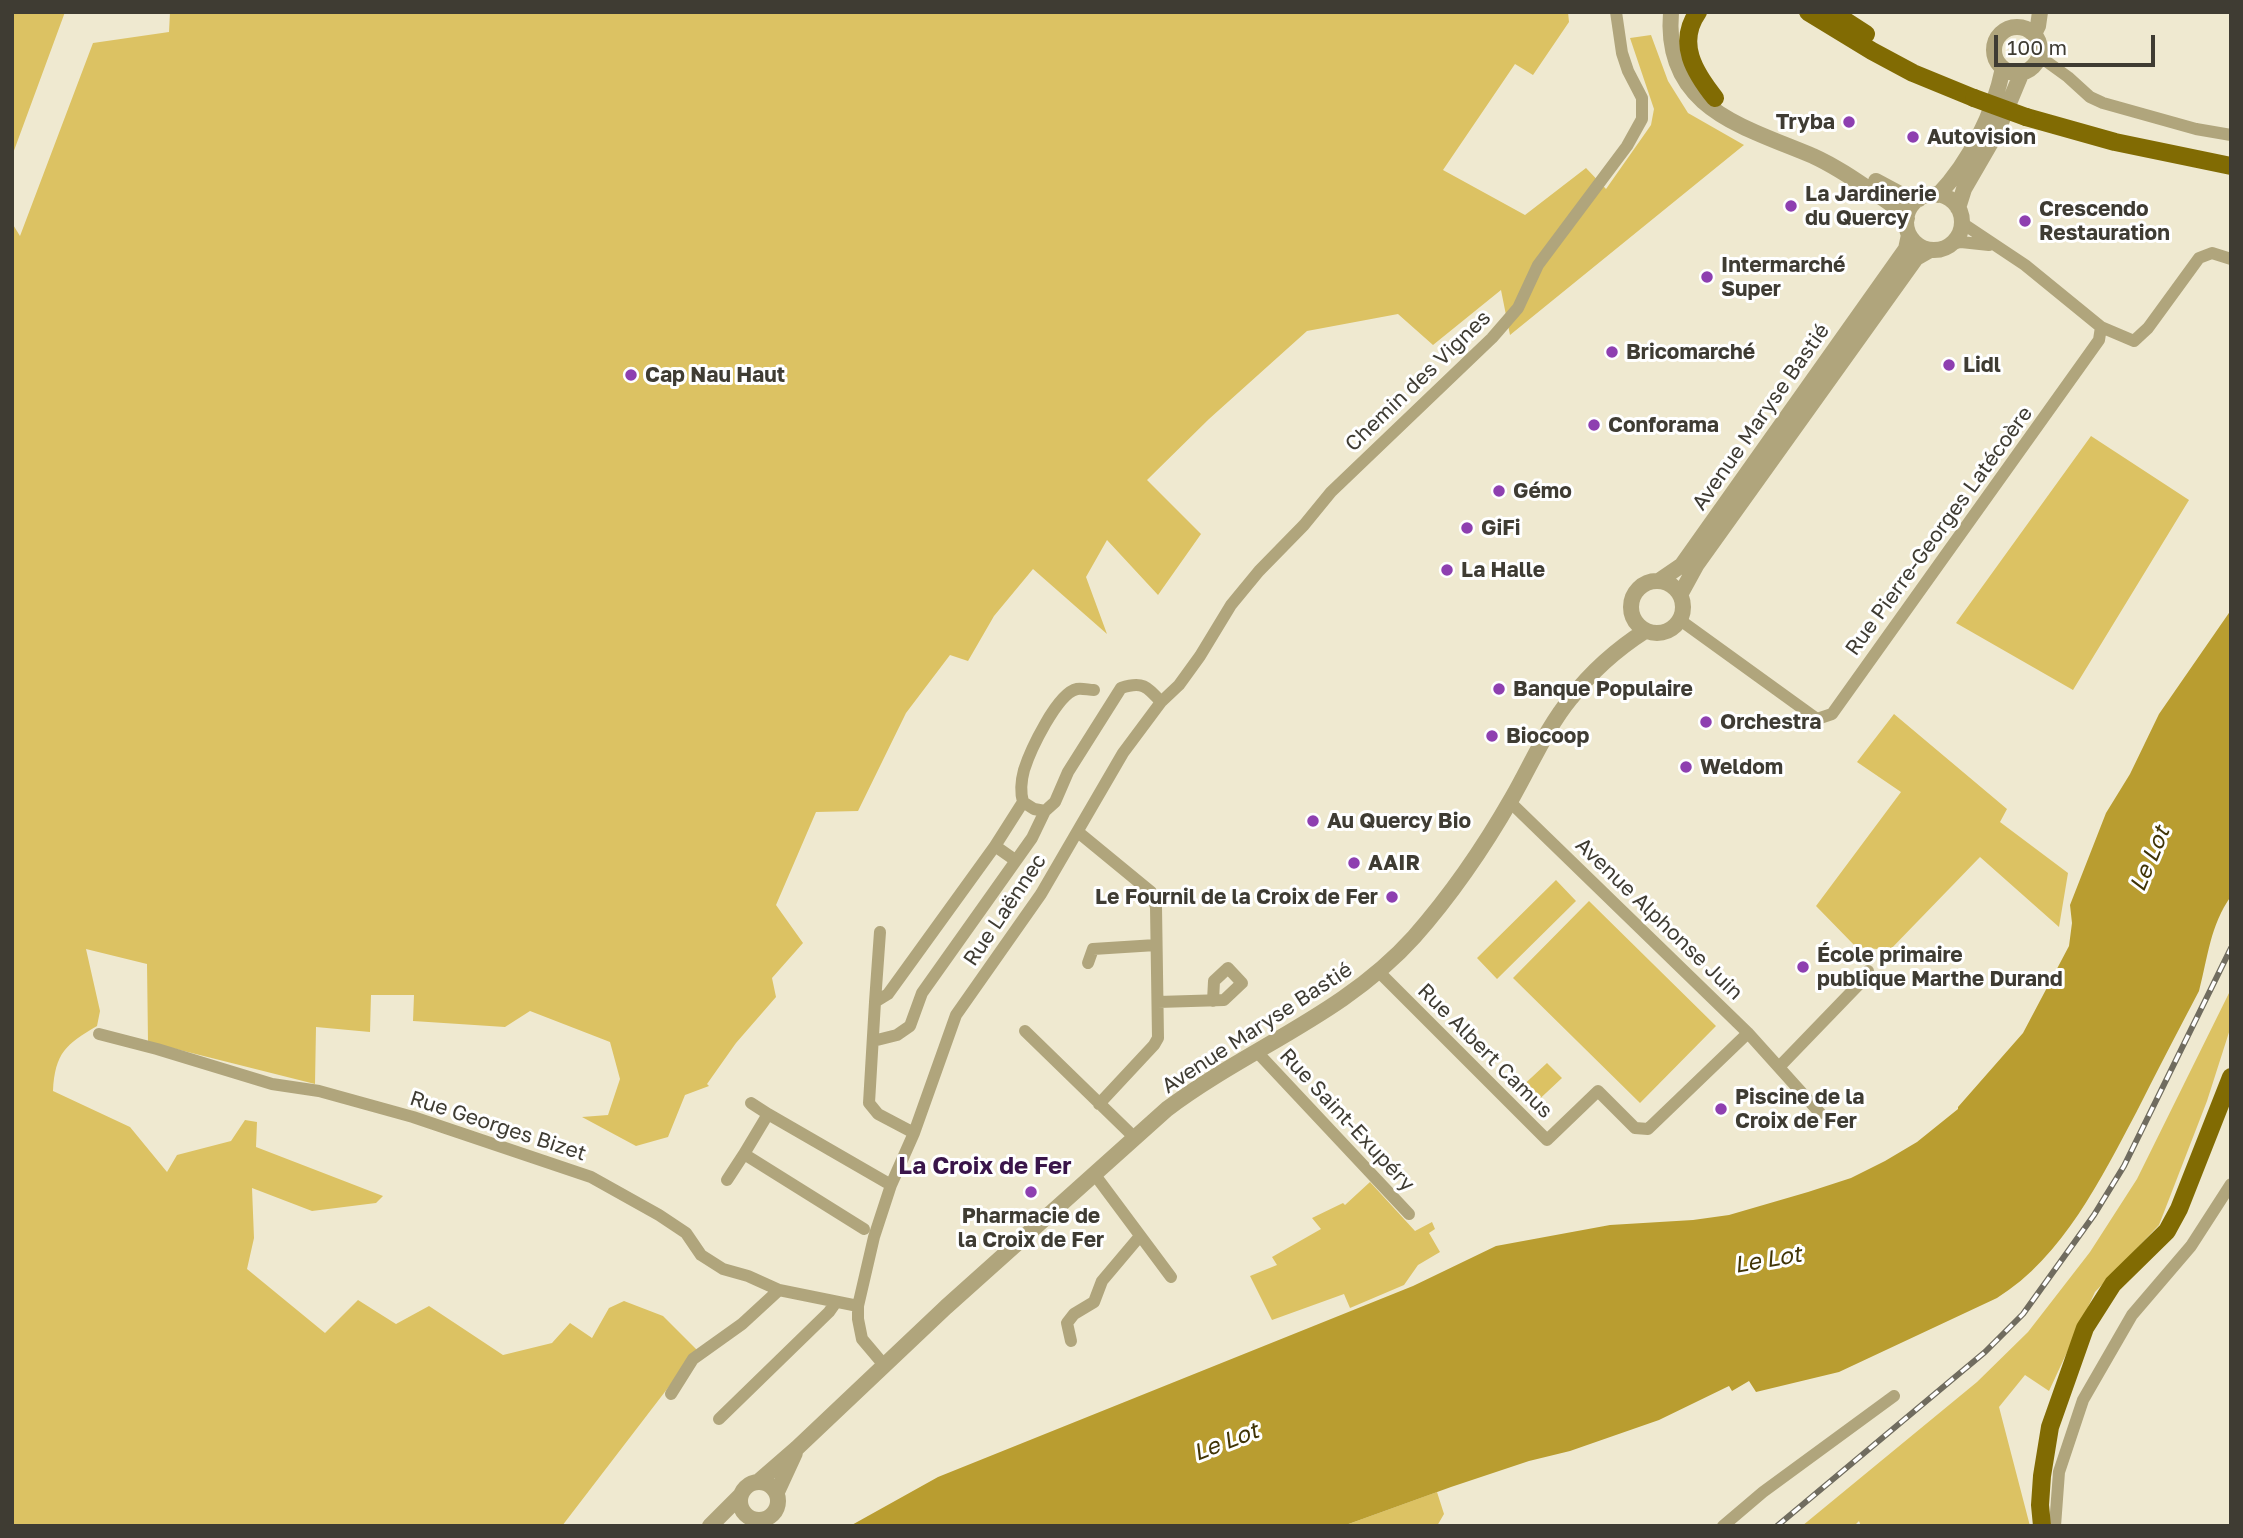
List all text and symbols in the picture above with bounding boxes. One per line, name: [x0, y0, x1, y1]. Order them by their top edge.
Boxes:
scale bar: [1998, 21, 2159, 65]
text: 100 m: [2007, 34, 2067, 60]
place label: Tryba: [1776, 109, 1835, 135]
marker: Tryba: [1841, 114, 1857, 130]
place label: Autovision: [1927, 124, 2036, 150]
marker: Autovision: [1905, 129, 1921, 145]
place label: La Jardinerie du Quercy: [1805, 181, 1937, 231]
place label: Crescendo Restauration: [2039, 196, 2170, 246]
marker: La Jardinerie du Quercy: [1783, 198, 1799, 214]
marker: Crescendo Restauration: [2017, 213, 2033, 229]
place label: Intermarché Super: [1721, 252, 1845, 302]
marker: Intermarché Super: [1699, 269, 1715, 285]
street label: Chemin des Vignes: [1340, 305, 1496, 457]
street label: Avenue Maryse Bastié: [1687, 319, 1835, 515]
place label: Bricomarché: [1626, 339, 1755, 365]
marker: Bricomarché: [1604, 344, 1620, 360]
place label: Lidl: [1963, 352, 2001, 378]
marker: Lidl: [1941, 357, 1957, 373]
place label: Cap Nau Haut: [645, 362, 785, 388]
marker: Cap Nau Haut: [623, 367, 639, 383]
street label: Rue Pierre-Georges Latécoère: [1840, 402, 2038, 660]
place label: Conforama: [1608, 412, 1719, 438]
marker: Conforama: [1586, 417, 1602, 433]
place label: Gémo: [1513, 478, 1572, 504]
marker: Gémo: [1491, 483, 1507, 499]
place label: GiFi: [1481, 515, 1520, 541]
marker: GiFi: [1459, 520, 1475, 536]
place label: La Halle: [1461, 557, 1545, 583]
marker: La Halle: [1439, 562, 1455, 578]
place label: Banque Populaire: [1513, 676, 1693, 702]
marker: Banque Populaire: [1491, 681, 1507, 697]
place label: Orchestra: [1720, 709, 1821, 735]
marker: Orchestra: [1698, 714, 1714, 730]
place label: Biocoop: [1506, 723, 1589, 749]
marker: Biocoop: [1484, 728, 1500, 744]
place label: Weldom: [1700, 754, 1783, 780]
marker: Weldom: [1678, 759, 1694, 775]
place label: Au Quercy Bio: [1327, 808, 1471, 834]
marker: Au Quercy Bio: [1305, 813, 1321, 829]
water label: Le Lot: [2124, 822, 2176, 896]
street label: Avenue Alphonse Juin: [1570, 833, 1748, 1005]
street label: Rue Laënnec: [958, 849, 1052, 971]
place label: AAIR: [1368, 850, 1420, 876]
marker: AAIR: [1346, 855, 1362, 871]
place label: Le Fournil de la Croix de Fer: [1095, 884, 1378, 910]
marker: Le Fournil de la Croix de Fer: [1384, 889, 1400, 905]
place label: École primaire publique Marthe Durand: [1817, 942, 2063, 992]
street label: Avenue Maryse Bastié: [1157, 957, 1357, 1099]
marker: École primaire publique Marthe Durand: [1795, 959, 1811, 975]
street label: Rue Albert Camus: [1412, 978, 1558, 1124]
street label: Rue Saint-Exupéry: [1274, 1043, 1420, 1197]
place label: Piscine de la Croix de Fer: [1735, 1084, 1865, 1134]
street label: Rue Georges Bizet: [407, 1086, 589, 1166]
marker: Piscine de la Croix de Fer: [1713, 1101, 1729, 1117]
district label: La Croix de Fer: [898, 1152, 1072, 1180]
marker: Pharmacie de la Croix de Fer: [1023, 1184, 1039, 1200]
place label: Pharmacie de la Croix de Fer: [958, 1203, 1104, 1253]
water label: Le Lot: [1732, 1241, 1804, 1279]
water label: Le Lot: [1189, 1417, 1263, 1467]

